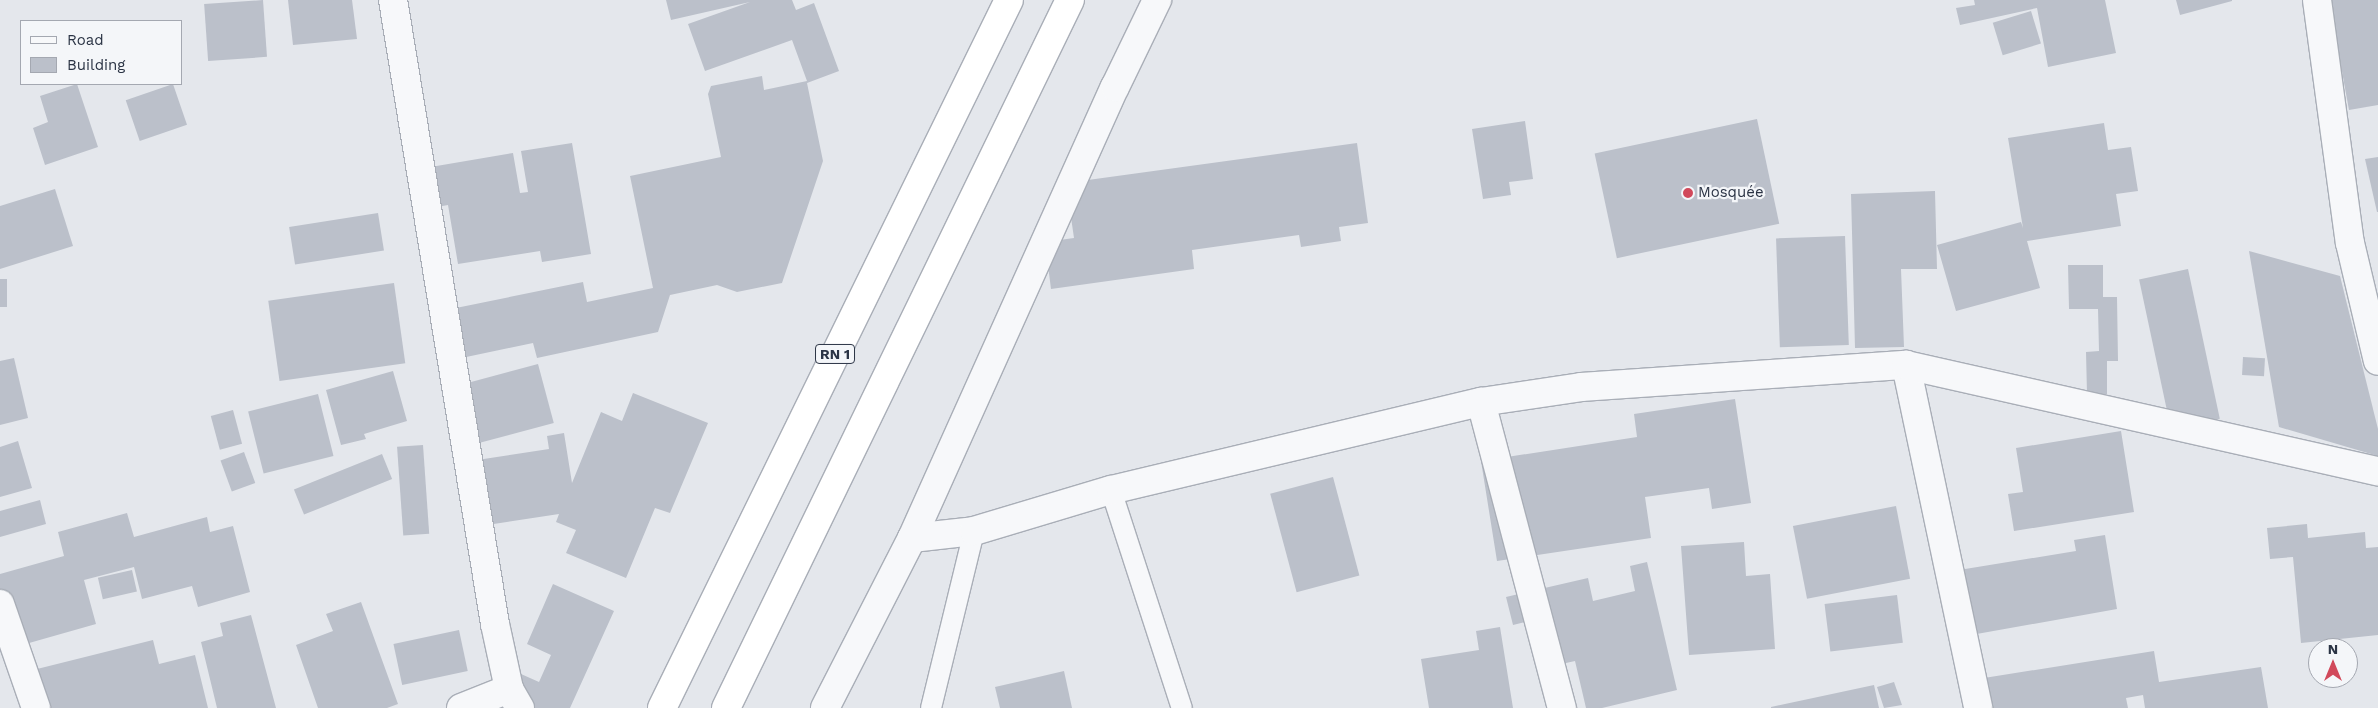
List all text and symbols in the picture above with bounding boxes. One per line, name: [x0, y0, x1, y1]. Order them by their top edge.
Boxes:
legend: [20, 20, 182, 85]
text: Road: [67, 31, 104, 49]
text: Building: [67, 56, 125, 74]
place label: Mosquée: [1698, 184, 1764, 202]
marker: Mosquée: [1682, 187, 1694, 199]
road number: RN 1: [814, 342, 856, 366]
north arrow: [2308, 638, 2358, 688]
text: N: [2328, 641, 2338, 657]

